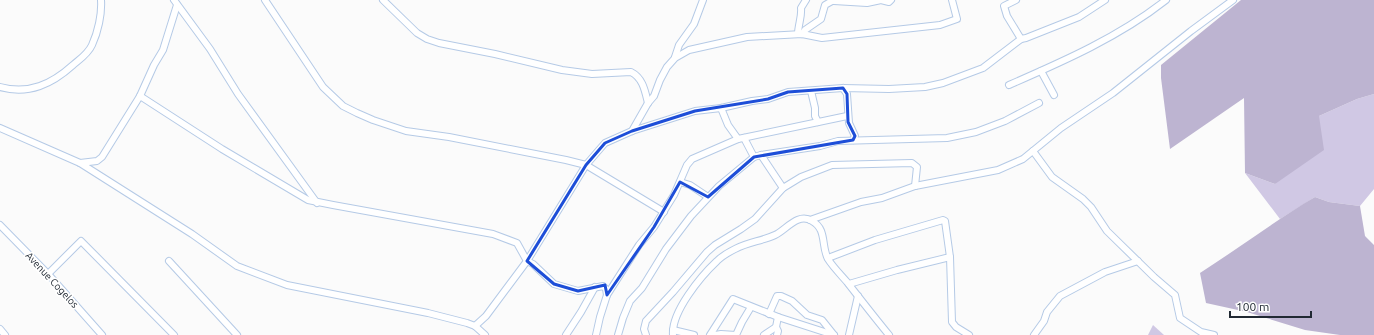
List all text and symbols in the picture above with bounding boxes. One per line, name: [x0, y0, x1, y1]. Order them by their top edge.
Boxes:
street label: Avenue Cogelos: [23, 250, 81, 310]
scale bar: [1230, 293, 1311, 319]
text: 100 m: [1236, 300, 1269, 313]

